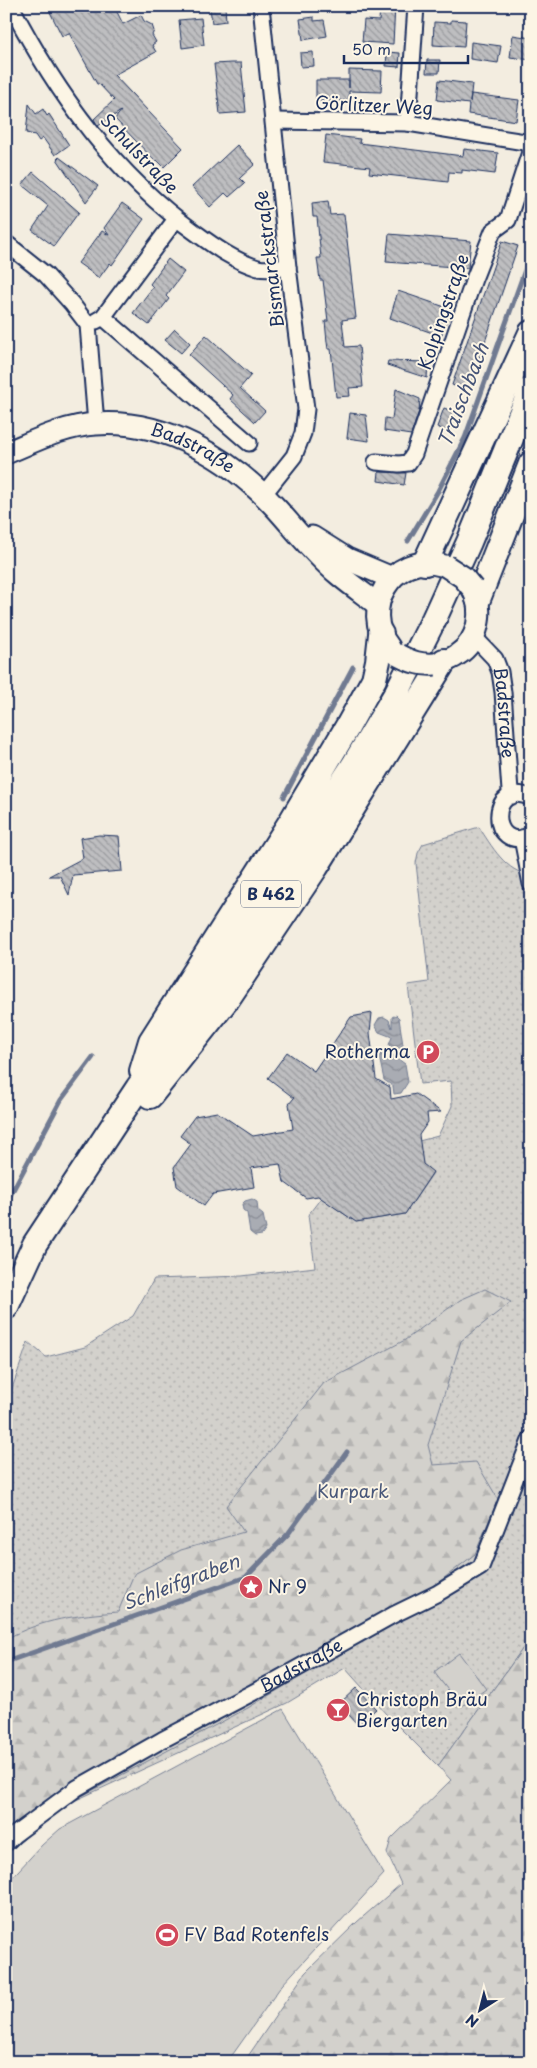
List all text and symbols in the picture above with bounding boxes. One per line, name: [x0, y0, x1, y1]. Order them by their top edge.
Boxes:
scale bar: [344, 32, 468, 64]
text: 50 m: [352, 37, 391, 60]
street label: Görlitzer Weg: [314, 88, 434, 121]
street label: Schulstraße: [95, 106, 186, 199]
street label: Bismarckstraße: [247, 189, 290, 329]
street label: Kolpingstraße: [410, 250, 475, 373]
water label: Traischbach: [429, 338, 495, 451]
street label: Badstraße: [147, 415, 241, 479]
street label: Badstraße: [487, 665, 523, 759]
road number: B 462: [241, 881, 301, 908]
place label: Rotherma: [325, 1037, 411, 1064]
parking icon: Rotherma: [415, 1039, 441, 1065]
park label: Kurpark: [317, 1477, 389, 1504]
water label: Schleifgraben: [118, 1546, 244, 1616]
place label: Nr 9: [268, 1572, 307, 1599]
place icon: Nr 9: [238, 1574, 264, 1600]
street label: Badstraße: [254, 1631, 347, 1699]
place label: Christoph Bräu Biergarten: [356, 1685, 488, 1733]
bar icon: Christoph Bräu Biergarten: [325, 1697, 351, 1723]
place label: FV Bad Rotenfels: [184, 1920, 329, 1947]
sports icon: FV Bad Rotenfels: [154, 1922, 180, 1948]
north arrow: [454, 1986, 504, 2036]
text: N: [461, 2009, 483, 2033]

